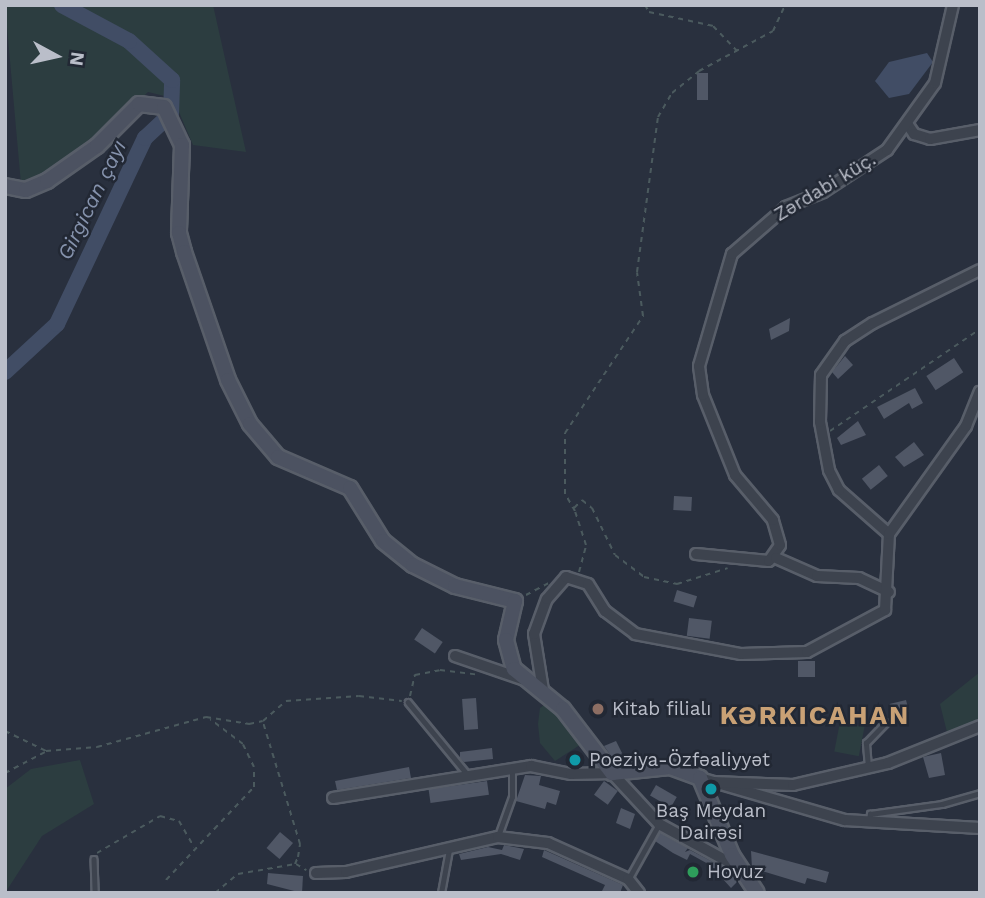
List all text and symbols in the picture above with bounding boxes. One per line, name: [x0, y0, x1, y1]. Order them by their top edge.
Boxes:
north arrow: [21, 21, 91, 91]
text: N: [65, 50, 90, 68]
water label: Girgican çayı: [52, 136, 132, 264]
street label: Zərdabi küç.: [770, 148, 880, 226]
place label: Kitab filialı: [612, 698, 712, 720]
district label: KƏRKICAHAN: [721, 700, 909, 732]
marker: Kitab filialı: [590, 701, 606, 717]
place label: Poeziya-Özfəaliyyət: [589, 749, 770, 771]
marker: Poeziya-Özfəaliyyət: [567, 752, 583, 768]
marker: Baş Meydan Dairəsi: [703, 781, 719, 797]
place label: Baş Meydan Dairəsi: [656, 800, 766, 844]
place label: Hovuz: [707, 861, 764, 883]
marker: Hovuz: [685, 864, 701, 880]

